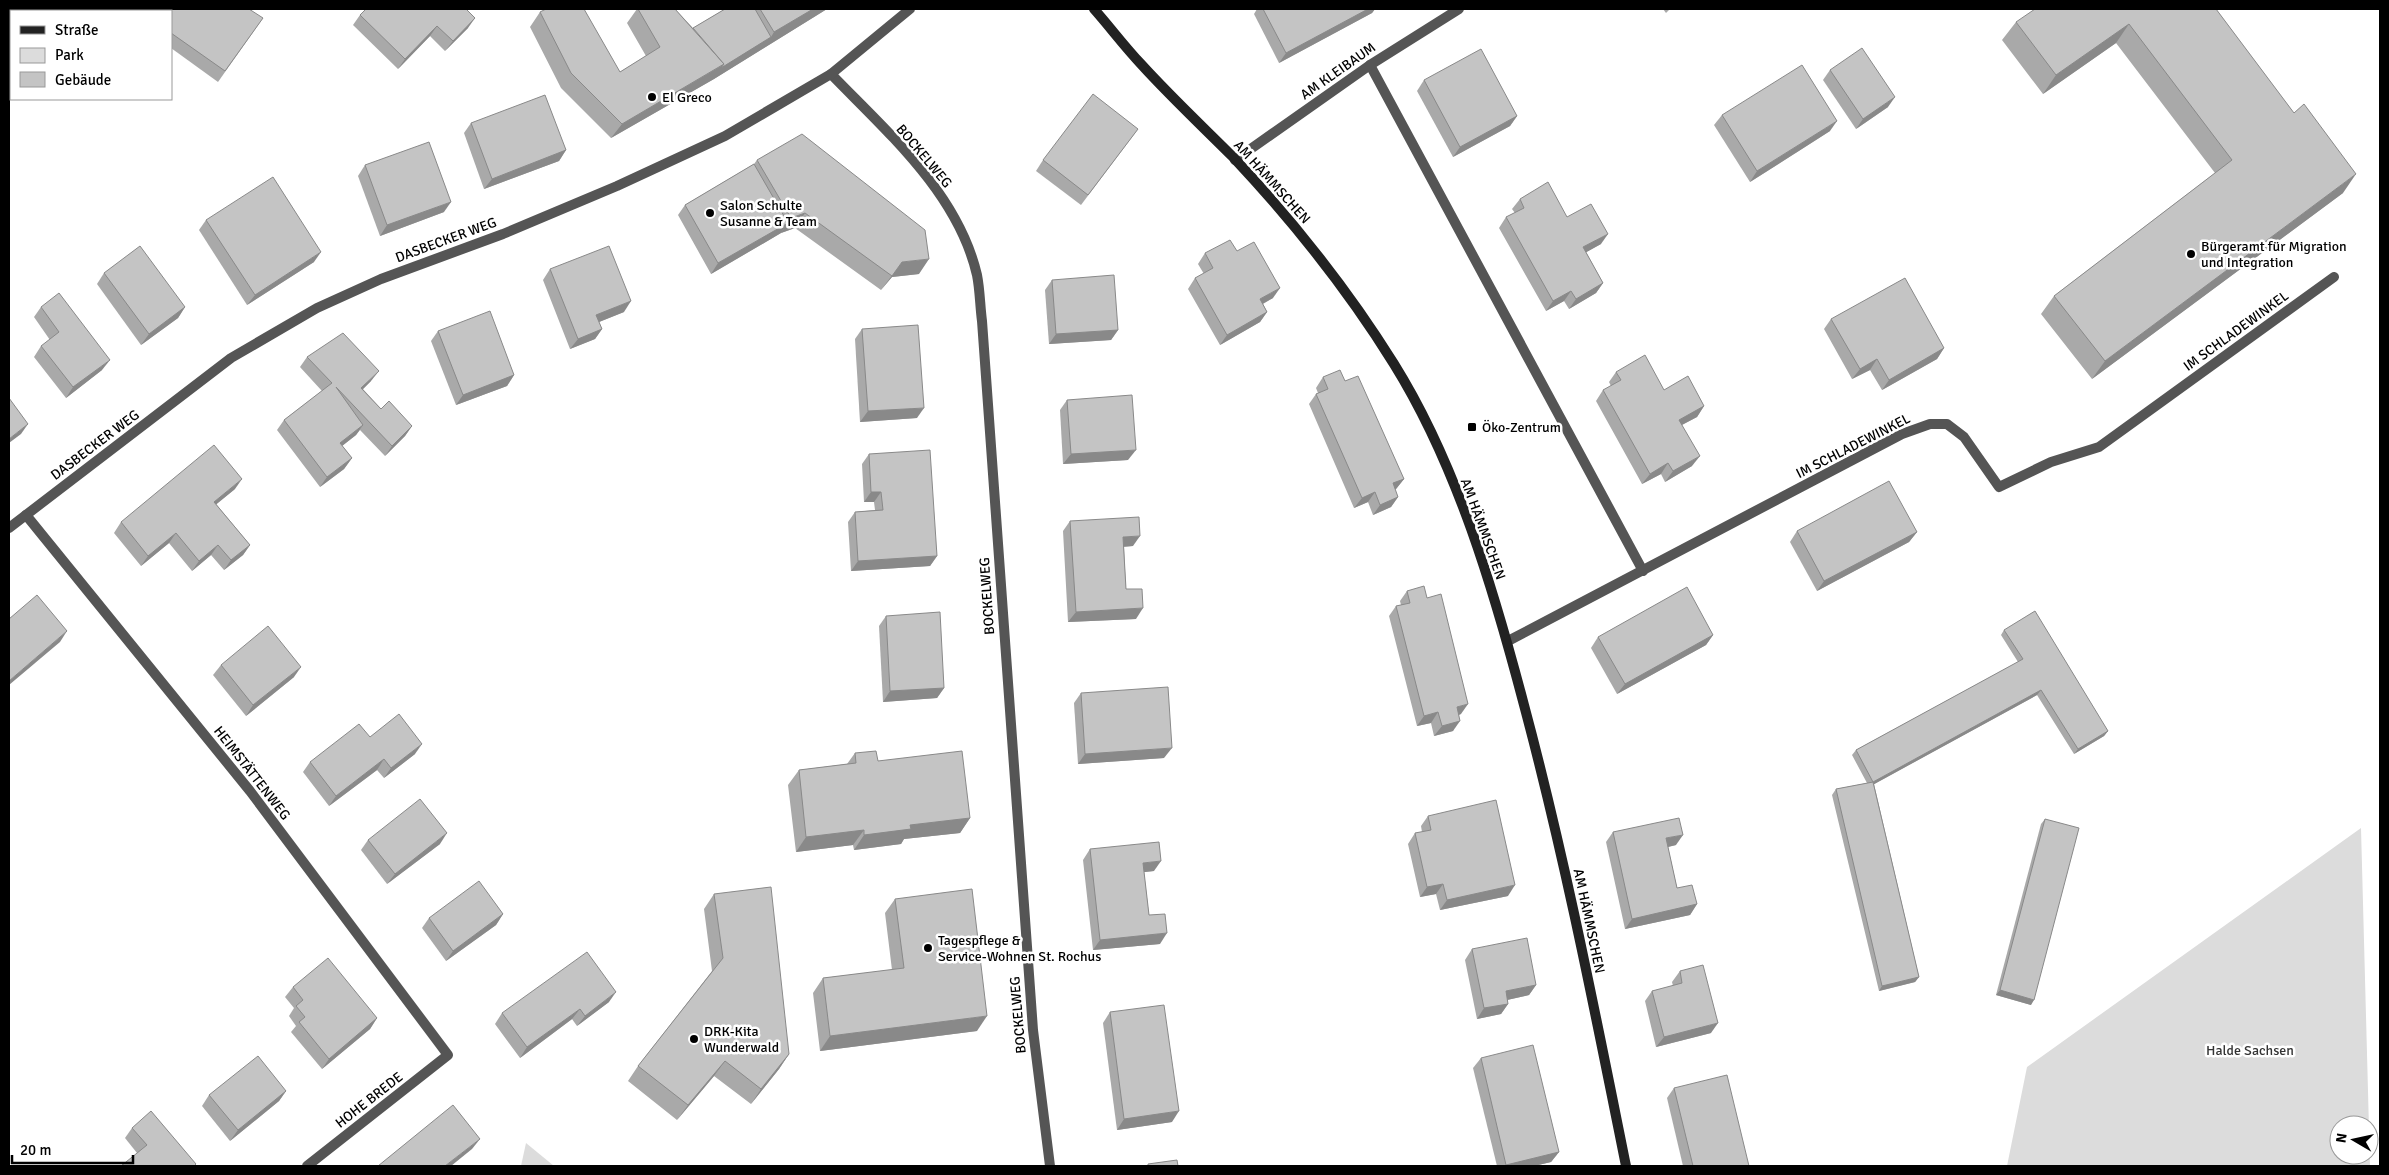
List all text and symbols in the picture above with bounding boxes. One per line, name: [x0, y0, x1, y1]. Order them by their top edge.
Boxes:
legend: [10, 10, 172, 100]
text: Straße: [55, 21, 99, 39]
street label: AM KLEIBAUM: [1297, 39, 1379, 103]
text: Park: [55, 46, 84, 64]
text: Gebäude: [55, 71, 111, 89]
place label: El Greco: [662, 89, 712, 106]
marker: El Greco: [646, 91, 658, 103]
street label: BOCKELWEG: [893, 121, 955, 191]
street label: AM HÄMMSCHEN: [1230, 137, 1314, 227]
place label: Salon Schulte Susanne & Team: [720, 197, 817, 230]
marker: Salon Schulte Susanne & Team: [704, 207, 716, 219]
street label: DASBECKER WEG: [393, 214, 499, 266]
place label: Bürgeramt für Migration und Integration: [2201, 238, 2347, 271]
marker: Bürgeramt für Migration und Integration: [2185, 248, 2197, 260]
street label: IM SCHLADEWINKEL: [2180, 287, 2292, 375]
street label: DASBECKER WEG: [47, 406, 143, 484]
street label: IM SCHLADEWINKEL: [1793, 410, 1913, 482]
place label: Öko-Zentrum: [1482, 419, 1561, 436]
marker: Öko-Zentrum: [1466, 421, 1478, 433]
street label: AM HÄMMSCHEN: [1457, 476, 1509, 582]
street label: BOCKELWEG: [976, 557, 998, 635]
street label: HEIMSTÄTTENWEG: [210, 723, 294, 823]
street label: AM HÄMMSCHEN: [1570, 867, 1608, 975]
place label: Tagespflege & Service-Wohnen St. Rochus: [938, 932, 1101, 965]
marker: Tagespflege & Service-Wohnen St. Rochus: [922, 942, 934, 954]
street label: BOCKELWEG: [1006, 976, 1030, 1054]
place label: DRK-Kita Wunderwald: [704, 1023, 779, 1056]
marker: DRK-Kita Wunderwald: [688, 1033, 700, 1045]
park label: Halde Sachsen: [2206, 1042, 2294, 1059]
street label: HOHE BREDE: [332, 1068, 406, 1132]
north arrow: [2329, 1115, 2379, 1165]
scale bar: [12, 1132, 134, 1164]
text: N: [2332, 1132, 2351, 1144]
text: 20 m: [20, 1141, 51, 1159]

